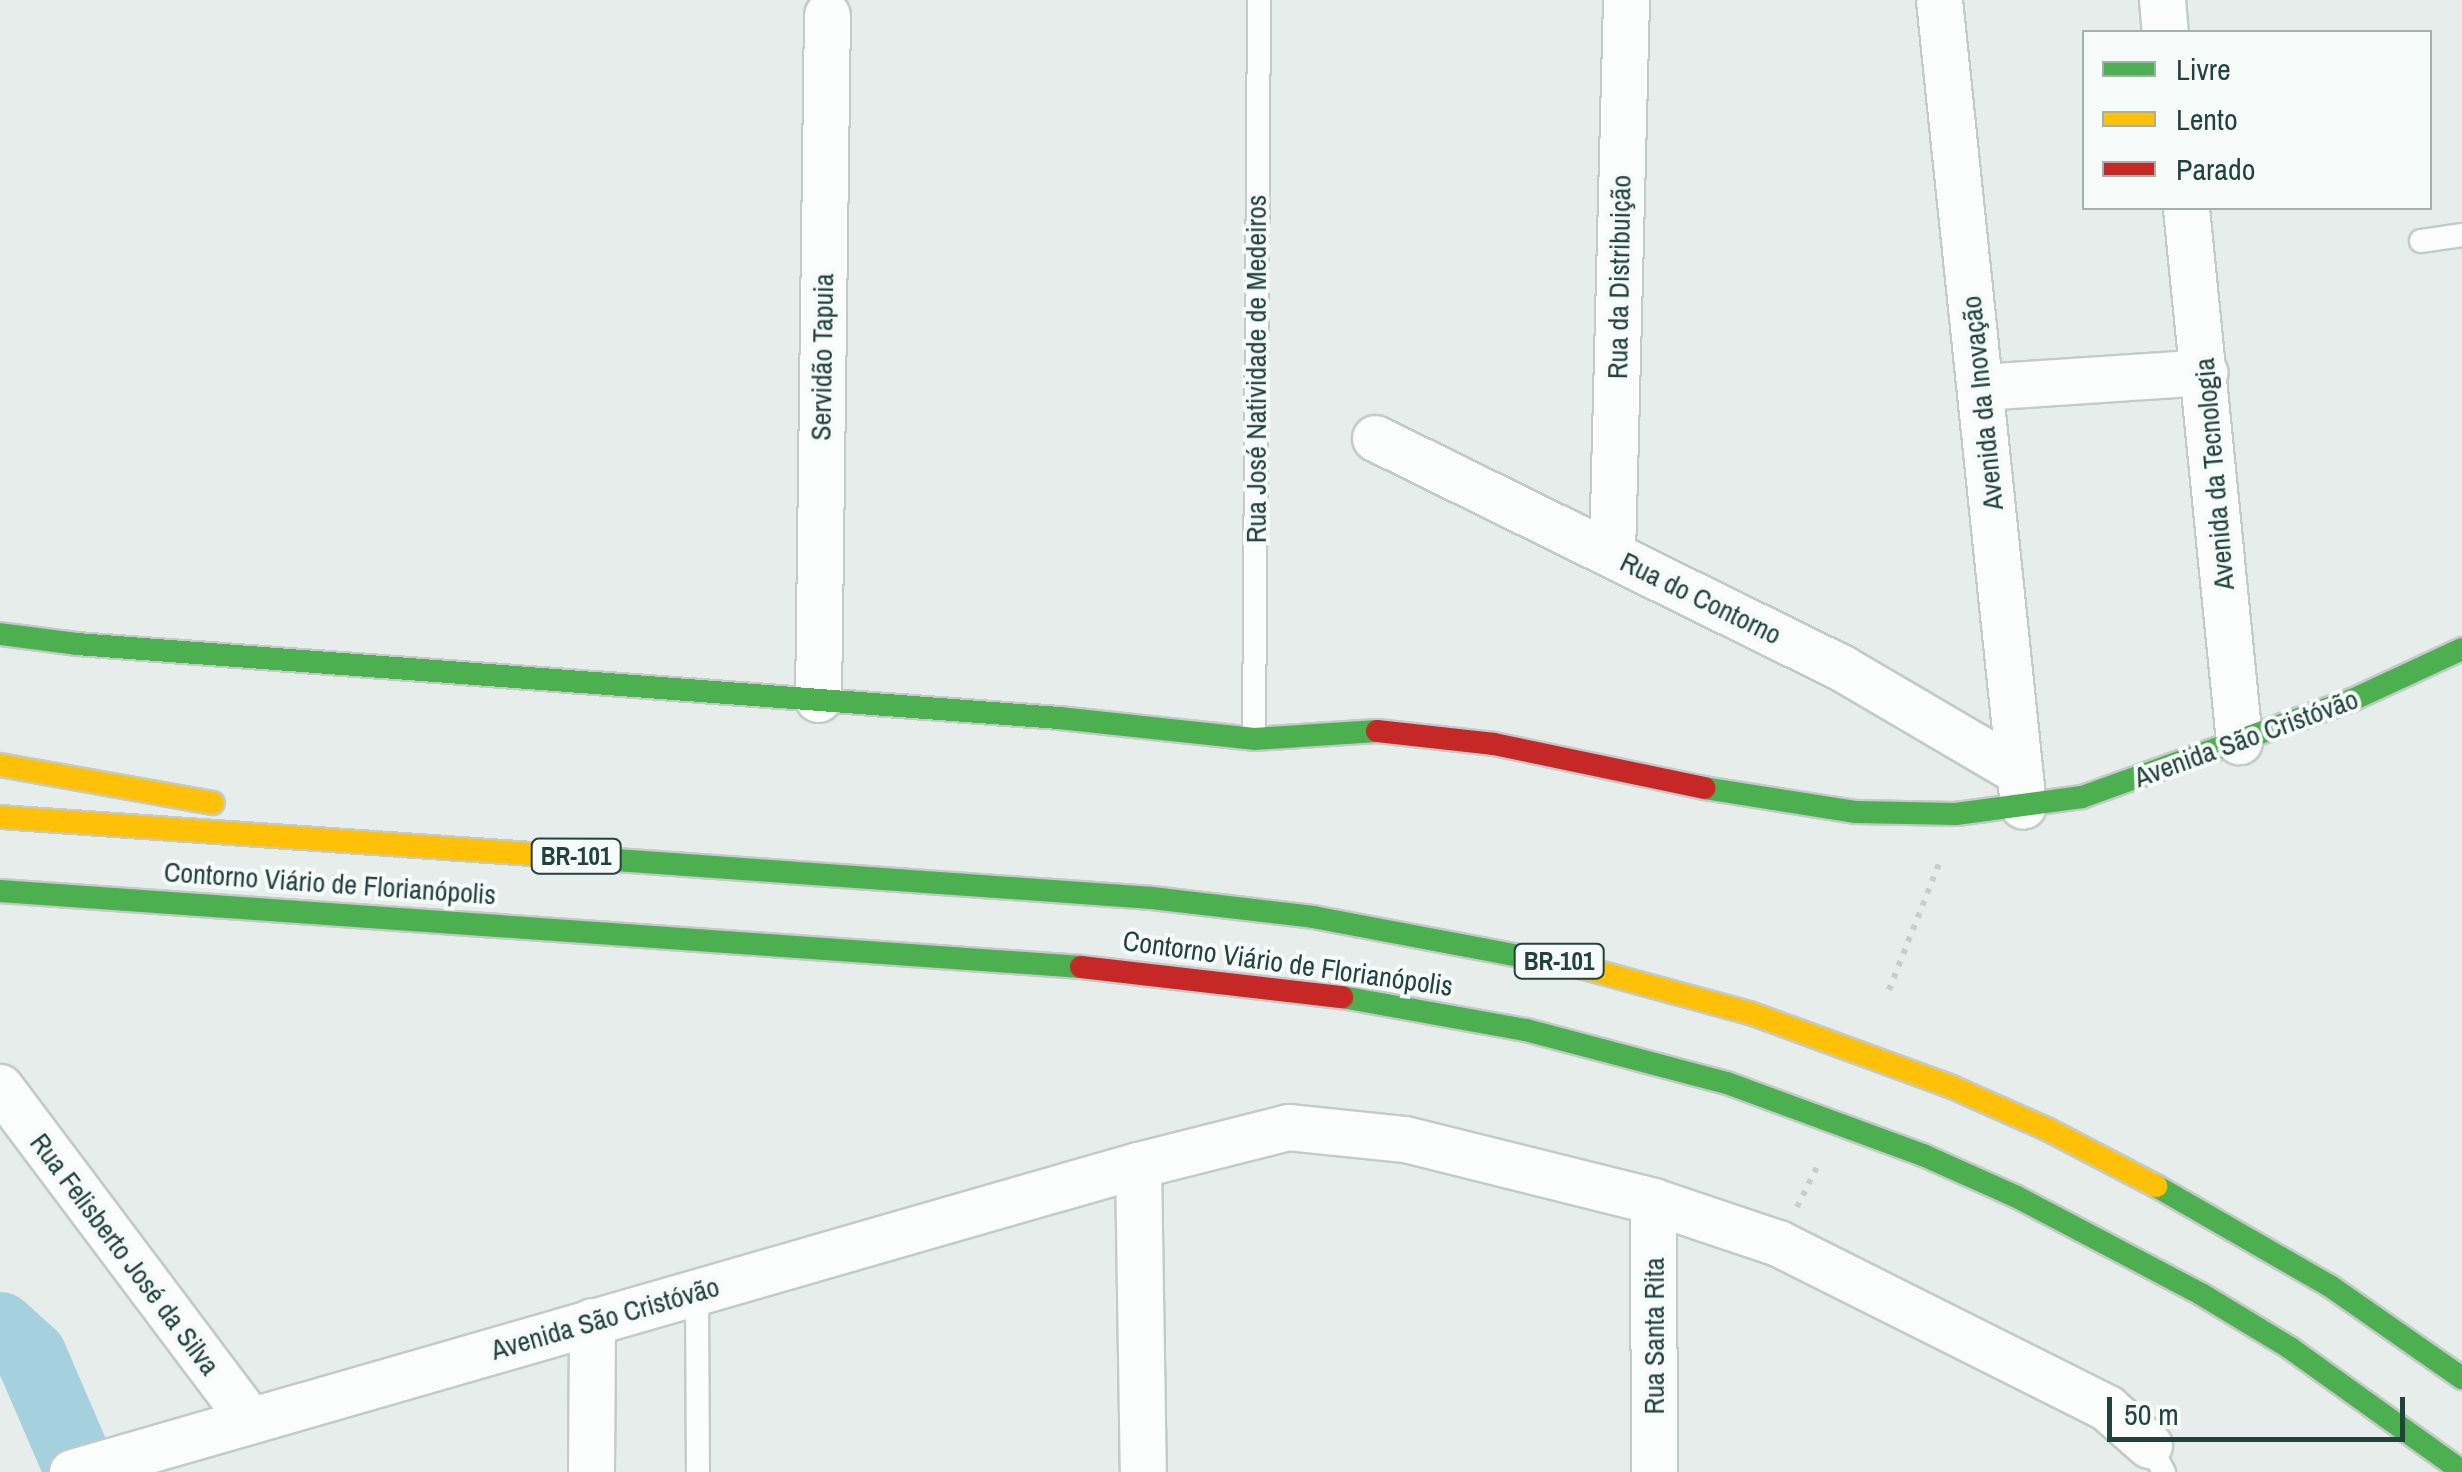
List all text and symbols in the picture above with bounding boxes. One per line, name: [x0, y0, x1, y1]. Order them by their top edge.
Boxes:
legend: [2082, 30, 2432, 210]
text: Livre: [2176, 49, 2231, 89]
text: Lento: [2176, 99, 2238, 139]
text: Parado: [2176, 149, 2255, 189]
street label: Rua da Distribuição: [1600, 175, 1638, 379]
street label: Rua José Natividade de Medeiros: [1239, 195, 1273, 543]
street label: Servidão Tapuia: [804, 273, 840, 441]
street label: Avenida da Inovação: [1954, 294, 2010, 512]
street label: Avenida da Tecnologia: [2187, 356, 2241, 592]
street label: Rua do Contorno: [1615, 545, 1787, 651]
street label: Avenida São Cristóvão: [2129, 682, 2363, 794]
road number: BR-101: [528, 836, 624, 876]
street label: Contorno Viário de Florianópolis: [163, 855, 497, 911]
street label: Contorno Viário de Florianópolis: [1121, 923, 1455, 1003]
road number: BR-101: [1512, 941, 1606, 981]
street label: Rua Felisberto José da Silva: [23, 1127, 227, 1381]
street label: Rua Santa Rita: [1637, 1258, 1671, 1414]
street label: Avenida São Cristóvão: [487, 1269, 723, 1367]
scale bar: [2112, 1377, 2410, 1439]
text: 50 m: [2124, 1394, 2179, 1434]

